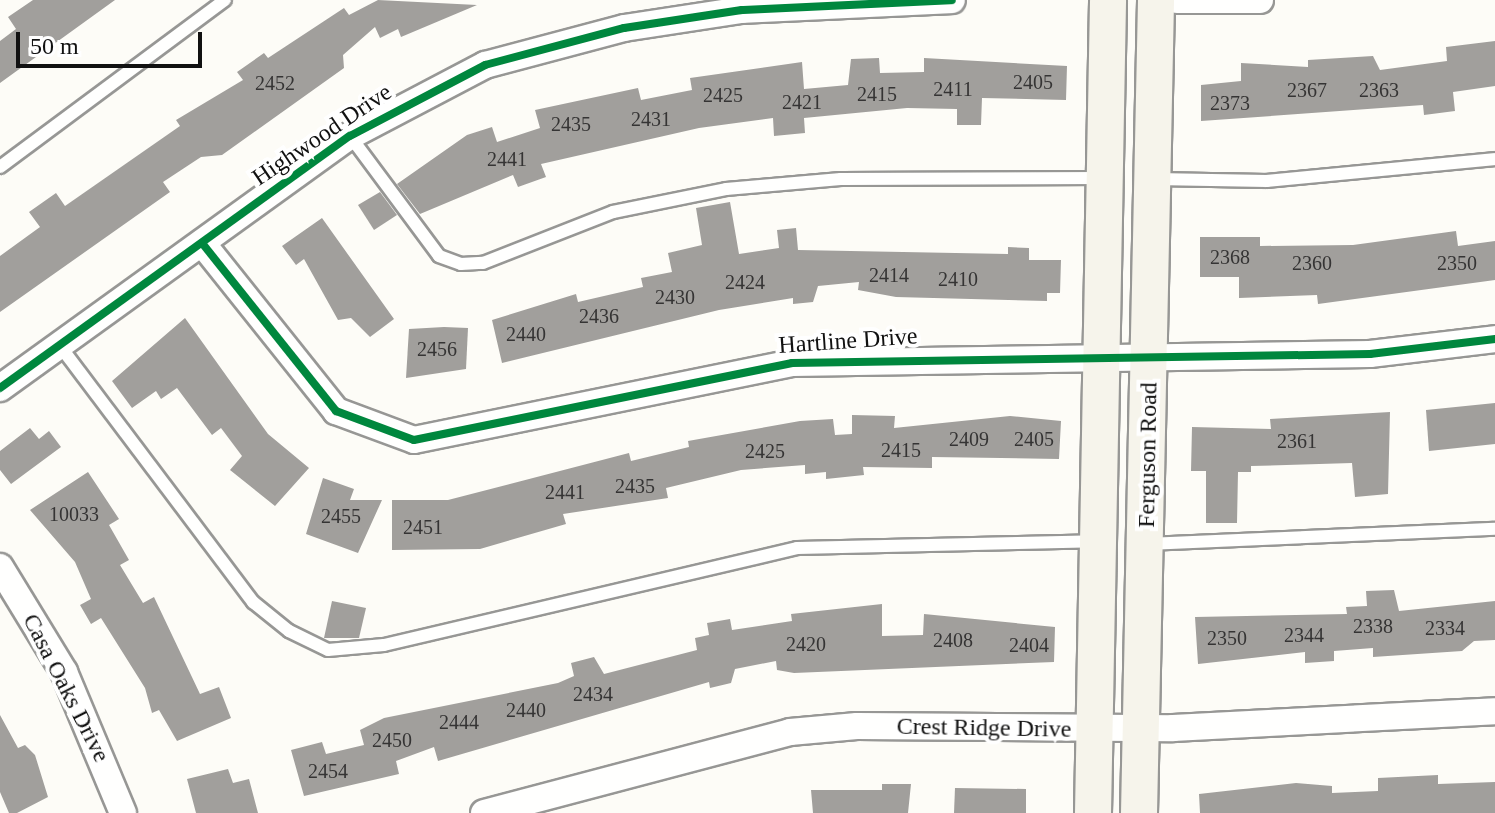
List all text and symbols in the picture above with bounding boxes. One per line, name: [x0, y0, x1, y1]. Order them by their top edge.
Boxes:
scale bar: [20, 16, 206, 66]
text: 50 m: [30, 33, 79, 59]
house number: 2405: [1013, 70, 1053, 94]
house number: 2452: [255, 71, 295, 95]
house number: 2411: [933, 77, 973, 101]
street label: Highwood Drive: [247, 78, 397, 192]
house number: 2367: [1287, 78, 1327, 102]
house number: 2363: [1359, 78, 1399, 102]
house number: 2415: [857, 82, 897, 106]
house number: 2425: [703, 83, 743, 107]
house number: 2421: [782, 90, 822, 114]
house number: 2373: [1210, 91, 1250, 115]
house number: 2431: [631, 107, 671, 131]
house number: 2435: [551, 112, 591, 136]
house number: 2441: [487, 147, 527, 171]
house number: 2368: [1210, 245, 1250, 269]
house number: 2360: [1292, 251, 1332, 275]
house number: 2350: [1437, 251, 1477, 275]
house number: 2414: [869, 263, 909, 287]
house number: 2410: [938, 267, 978, 291]
house number: 2424: [725, 270, 765, 294]
house number: 2430: [655, 285, 695, 309]
house number: 2436: [579, 304, 619, 328]
house number: 2440: [506, 322, 546, 346]
street label: Hartline Drive: [778, 322, 918, 360]
house number: 2456: [417, 337, 457, 361]
street label: Ferguson Road: [1132, 382, 1164, 528]
house number: 2409: [949, 427, 989, 451]
house number: 2405: [1014, 427, 1054, 451]
house number: 2361: [1277, 429, 1317, 453]
house number: 2415: [881, 438, 921, 462]
house number: 2425: [745, 439, 785, 463]
house number: 2435: [615, 474, 655, 498]
house number: 2441: [545, 480, 585, 504]
house number: 10033: [49, 502, 99, 526]
house number: 2455: [321, 504, 361, 528]
house number: 2451: [403, 515, 443, 539]
street label: Casa Oaks Drive: [16, 609, 116, 767]
house number: 2338: [1353, 614, 1393, 638]
house number: 2334: [1425, 616, 1465, 640]
house number: 2344: [1284, 623, 1324, 647]
house number: 2350: [1207, 626, 1247, 650]
house number: 2408: [933, 628, 973, 652]
house number: 2420: [786, 632, 826, 656]
house number: 2404: [1009, 633, 1049, 657]
house number: 2434: [573, 682, 613, 706]
house number: 2440: [506, 698, 546, 722]
house number: 2444: [439, 710, 479, 734]
street label: Crest Ridge Drive: [896, 712, 1072, 744]
house number: 2450: [372, 728, 412, 752]
house number: 2454: [308, 759, 348, 783]

